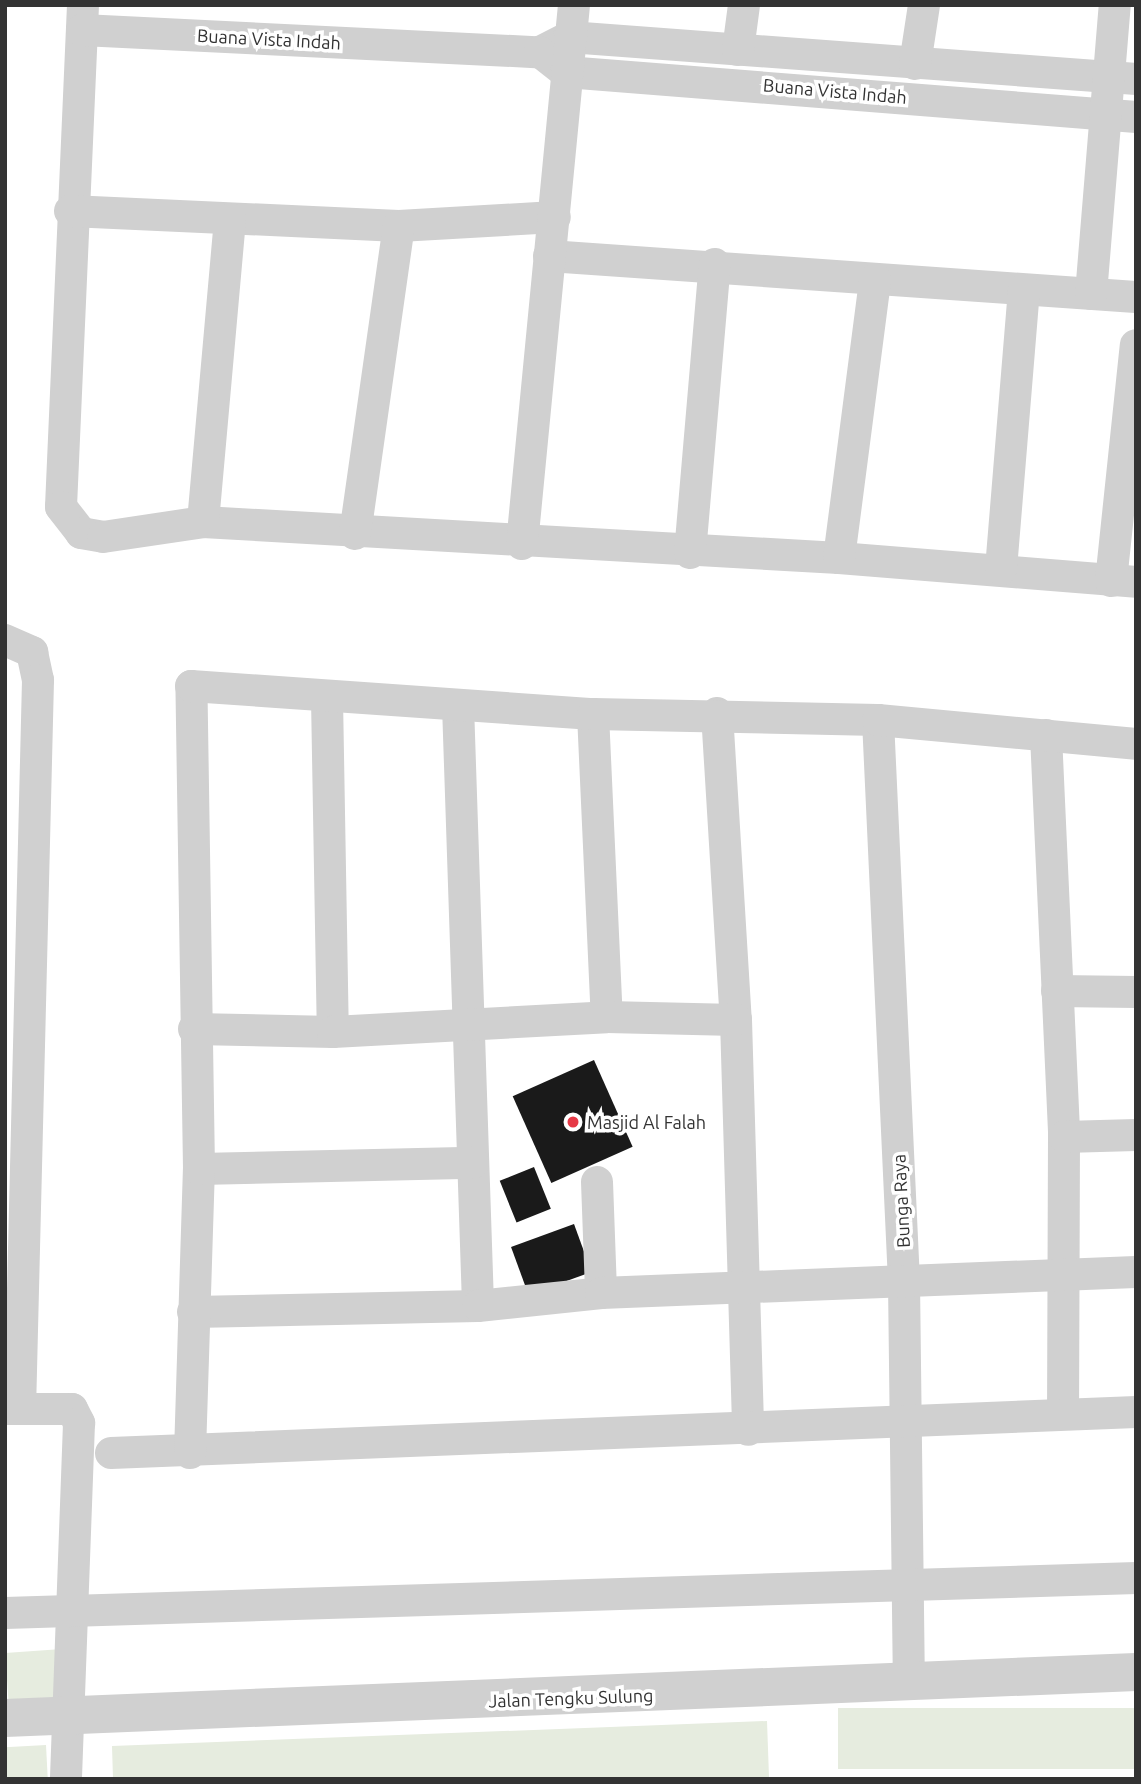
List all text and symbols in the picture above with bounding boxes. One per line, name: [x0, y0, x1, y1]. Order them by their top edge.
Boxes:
street label: Buana Vista Indah: [196, 24, 342, 54]
street label: Buana Vista Indah: [762, 74, 908, 108]
place label: Masjid Al Falah: [587, 1111, 706, 1133]
marker: Masjid Al Falah: [565, 1114, 581, 1130]
street label: Bunga Raya: [888, 1153, 914, 1249]
street label: Jalan Tengku Sulung: [488, 1684, 654, 1712]

